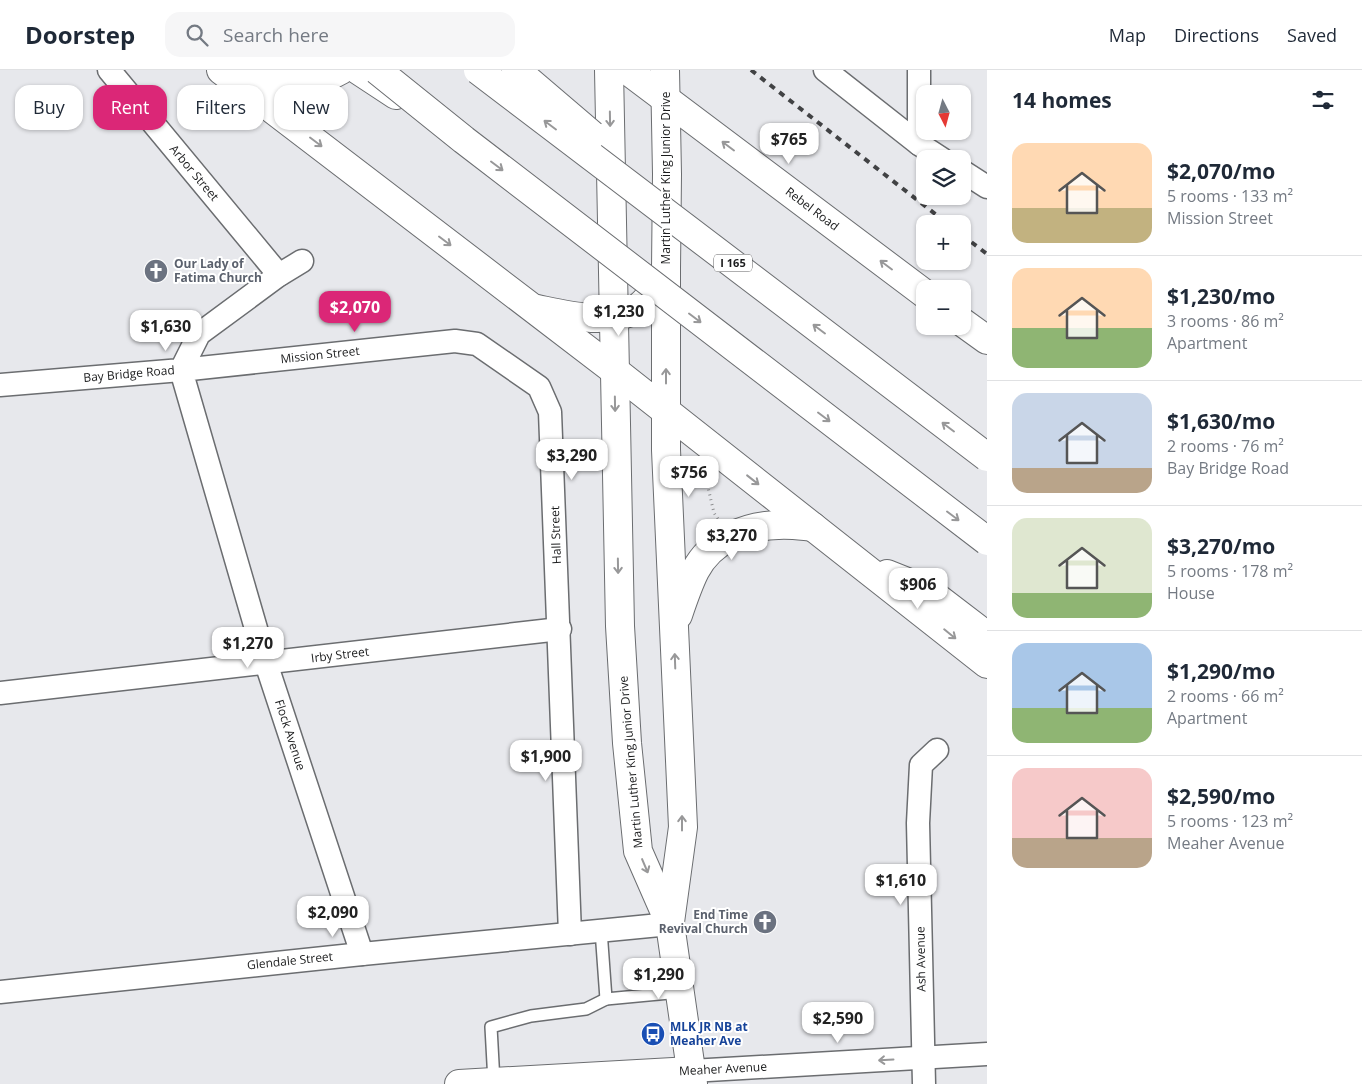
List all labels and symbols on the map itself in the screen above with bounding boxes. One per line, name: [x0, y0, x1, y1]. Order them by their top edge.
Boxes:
north arrow: [916, 85, 971, 140]
street label: Martin Luther King Junior Drive: [657, 91, 674, 265]
one-way arrow: [605, 110, 615, 126]
one-way arrow: [544, 119, 557, 130]
pin: $765: [759, 122, 819, 165]
one-way arrow: [309, 137, 322, 148]
street label: Arbor Street: [166, 141, 223, 204]
one-way arrow: [722, 141, 735, 152]
one-way arrow: [490, 160, 503, 171]
street label: Rebel Road: [782, 183, 843, 234]
one-way arrow: [438, 236, 452, 246]
road number: I 165: [714, 254, 752, 272]
place label: Our Lady of Fatima Church: [174, 255, 262, 286]
church icon: Our Lady of Fatima Church: [143, 258, 169, 284]
one-way arrow: [880, 259, 893, 270]
pin: $2,070: [314, 290, 396, 333]
pin: $1,230: [578, 294, 660, 337]
pin: $1,630: [125, 310, 207, 352]
one-way arrow: [689, 312, 702, 323]
one-way arrow: [813, 323, 826, 334]
street label: Mission Street: [280, 342, 360, 367]
street label: Bay Bridge Road: [83, 361, 175, 386]
one-way arrow: [661, 369, 671, 385]
one-way arrow: [610, 395, 620, 411]
one-way arrow: [817, 411, 830, 422]
one-way arrow: [941, 422, 955, 432]
pin: $3,290: [531, 438, 613, 481]
pin: $756: [659, 456, 719, 498]
one-way arrow: [746, 475, 760, 485]
street label: Hall Street: [546, 506, 565, 564]
one-way arrow: [946, 510, 959, 521]
pin: $3,270: [691, 518, 773, 561]
one-way arrow: [614, 558, 623, 574]
pin: $906: [888, 568, 948, 610]
pin: $1,270: [207, 626, 289, 669]
one-way arrow: [943, 629, 956, 640]
street label: Irby Street: [310, 643, 370, 666]
one-way arrow: [671, 653, 680, 669]
street label: Martin Luther King Junior Drive: [614, 675, 647, 849]
street label: Flock Avenue: [271, 697, 310, 773]
pin: $1,900: [505, 740, 587, 782]
one-way arrow: [677, 816, 687, 832]
one-way arrow: [641, 858, 651, 873]
pin: $1,610: [860, 864, 942, 906]
pin: $2,090: [292, 896, 374, 938]
place label: End Time Revival Church: [659, 906, 748, 937]
church icon: End Time Revival Church: [752, 909, 778, 935]
street label: Ash Avenue: [911, 926, 930, 992]
street label: Glendale Street: [246, 948, 334, 973]
pin: $1,290: [618, 958, 700, 1000]
pin: $2,590: [797, 1002, 879, 1044]
place label: MLK JR NB at Meaher Ave: [670, 1018, 748, 1049]
bus stop icon: MLK JR NB at Meaher Ave: [640, 1021, 666, 1047]
one-way arrow: [878, 1055, 894, 1064]
street label: Meaher Avenue: [679, 1058, 768, 1079]

